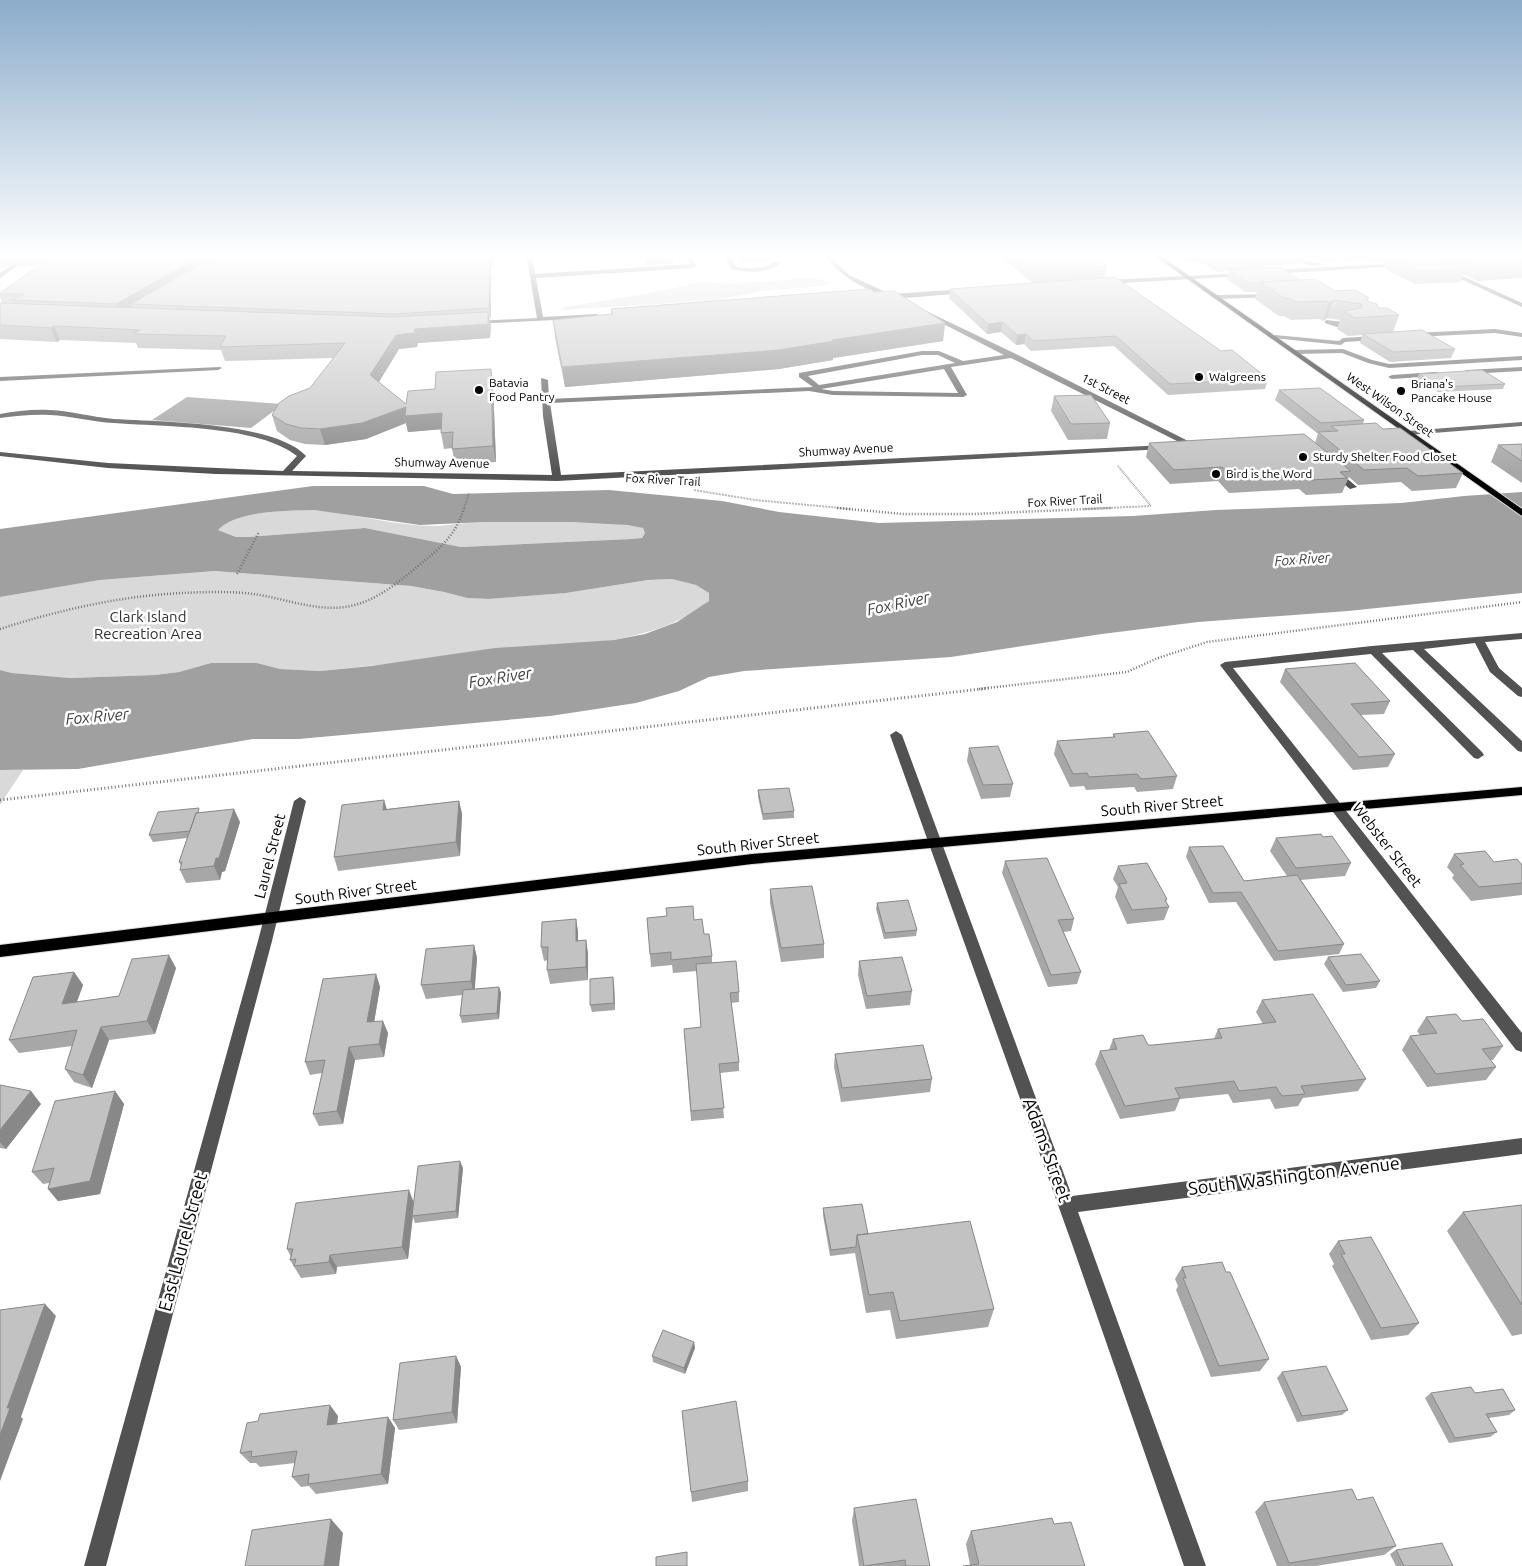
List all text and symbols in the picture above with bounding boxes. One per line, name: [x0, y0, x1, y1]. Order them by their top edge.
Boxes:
place label: Walgreens: [1209, 370, 1266, 383]
street label: West Wilson Street: [1344, 370, 1436, 440]
street label: 1st Street: [1080, 371, 1133, 406]
marker: Walgreens: [1193, 371, 1205, 383]
place label: Batavia Food Pantry: [489, 376, 555, 403]
place label: Briana's Pancake House: [1411, 377, 1492, 404]
marker: Batavia Food Pantry: [473, 384, 485, 396]
marker: Briana's Pancake House: [1395, 385, 1407, 397]
street label: Shumway Avenue: [798, 441, 894, 458]
place label: Sturdy Shelter Food Closet: [1313, 450, 1457, 463]
marker: Sturdy Shelter Food Closet: [1297, 451, 1309, 463]
street label: Shumway Avenue: [395, 455, 489, 470]
place label: Bird is the Word: [1226, 467, 1312, 480]
marker: Bird is the Word: [1210, 468, 1222, 480]
street label: Fox River Trail: [625, 471, 701, 488]
street label: Fox River Trail: [1027, 492, 1103, 509]
water label: Fox River: [1274, 549, 1331, 569]
water label: Fox River: [865, 587, 932, 618]
park label: Clark Island Recreation Area: [94, 608, 202, 642]
water label: Fox River: [467, 663, 534, 691]
water label: Fox River: [65, 704, 130, 728]
street label: South River Street: [1100, 792, 1224, 819]
street label: Webster Street: [1349, 799, 1426, 890]
street label: Laurel Street: [251, 811, 288, 900]
street label: South River Street: [696, 829, 820, 858]
street label: South River Street: [294, 876, 418, 907]
street label: Adams Street: [1020, 1095, 1076, 1204]
street label: South Washington Avenue: [1187, 1152, 1401, 1198]
street label: East Laurel Street: [154, 1170, 210, 1313]

